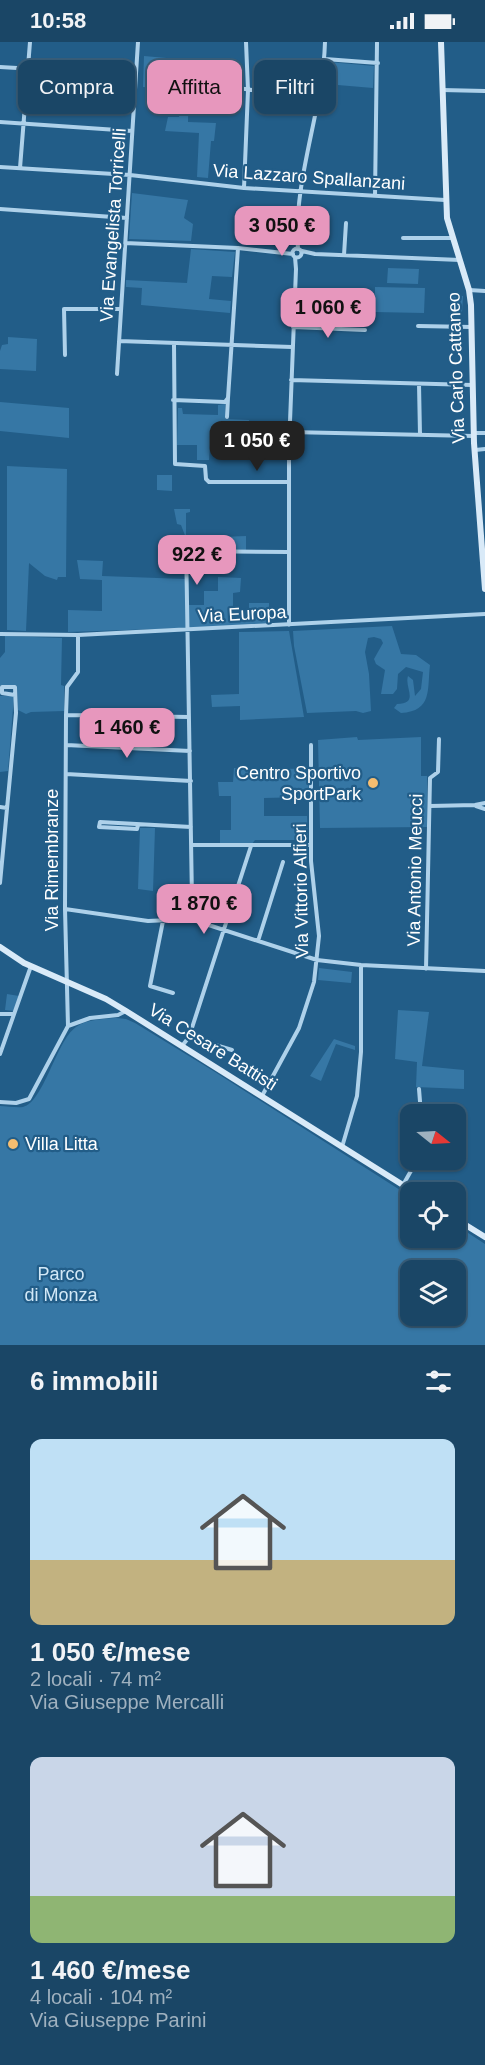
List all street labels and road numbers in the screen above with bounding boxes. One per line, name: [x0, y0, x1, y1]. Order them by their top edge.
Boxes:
street label: Via Evangelista Torricelli: [96, 127, 130, 323]
street label: Via Lazzaro Spallanzani: [212, 160, 406, 194]
street label: Via Carlo Cattaneo: [443, 292, 469, 444]
street label: Via Europa: [197, 602, 288, 626]
street label: Via Rimembranze: [42, 789, 62, 931]
street label: Via Antonio Meucci: [404, 793, 426, 947]
street label: Via Vittorio Alfieri: [290, 823, 312, 959]
street label: Via Cesare Battisti: [145, 999, 281, 1095]

